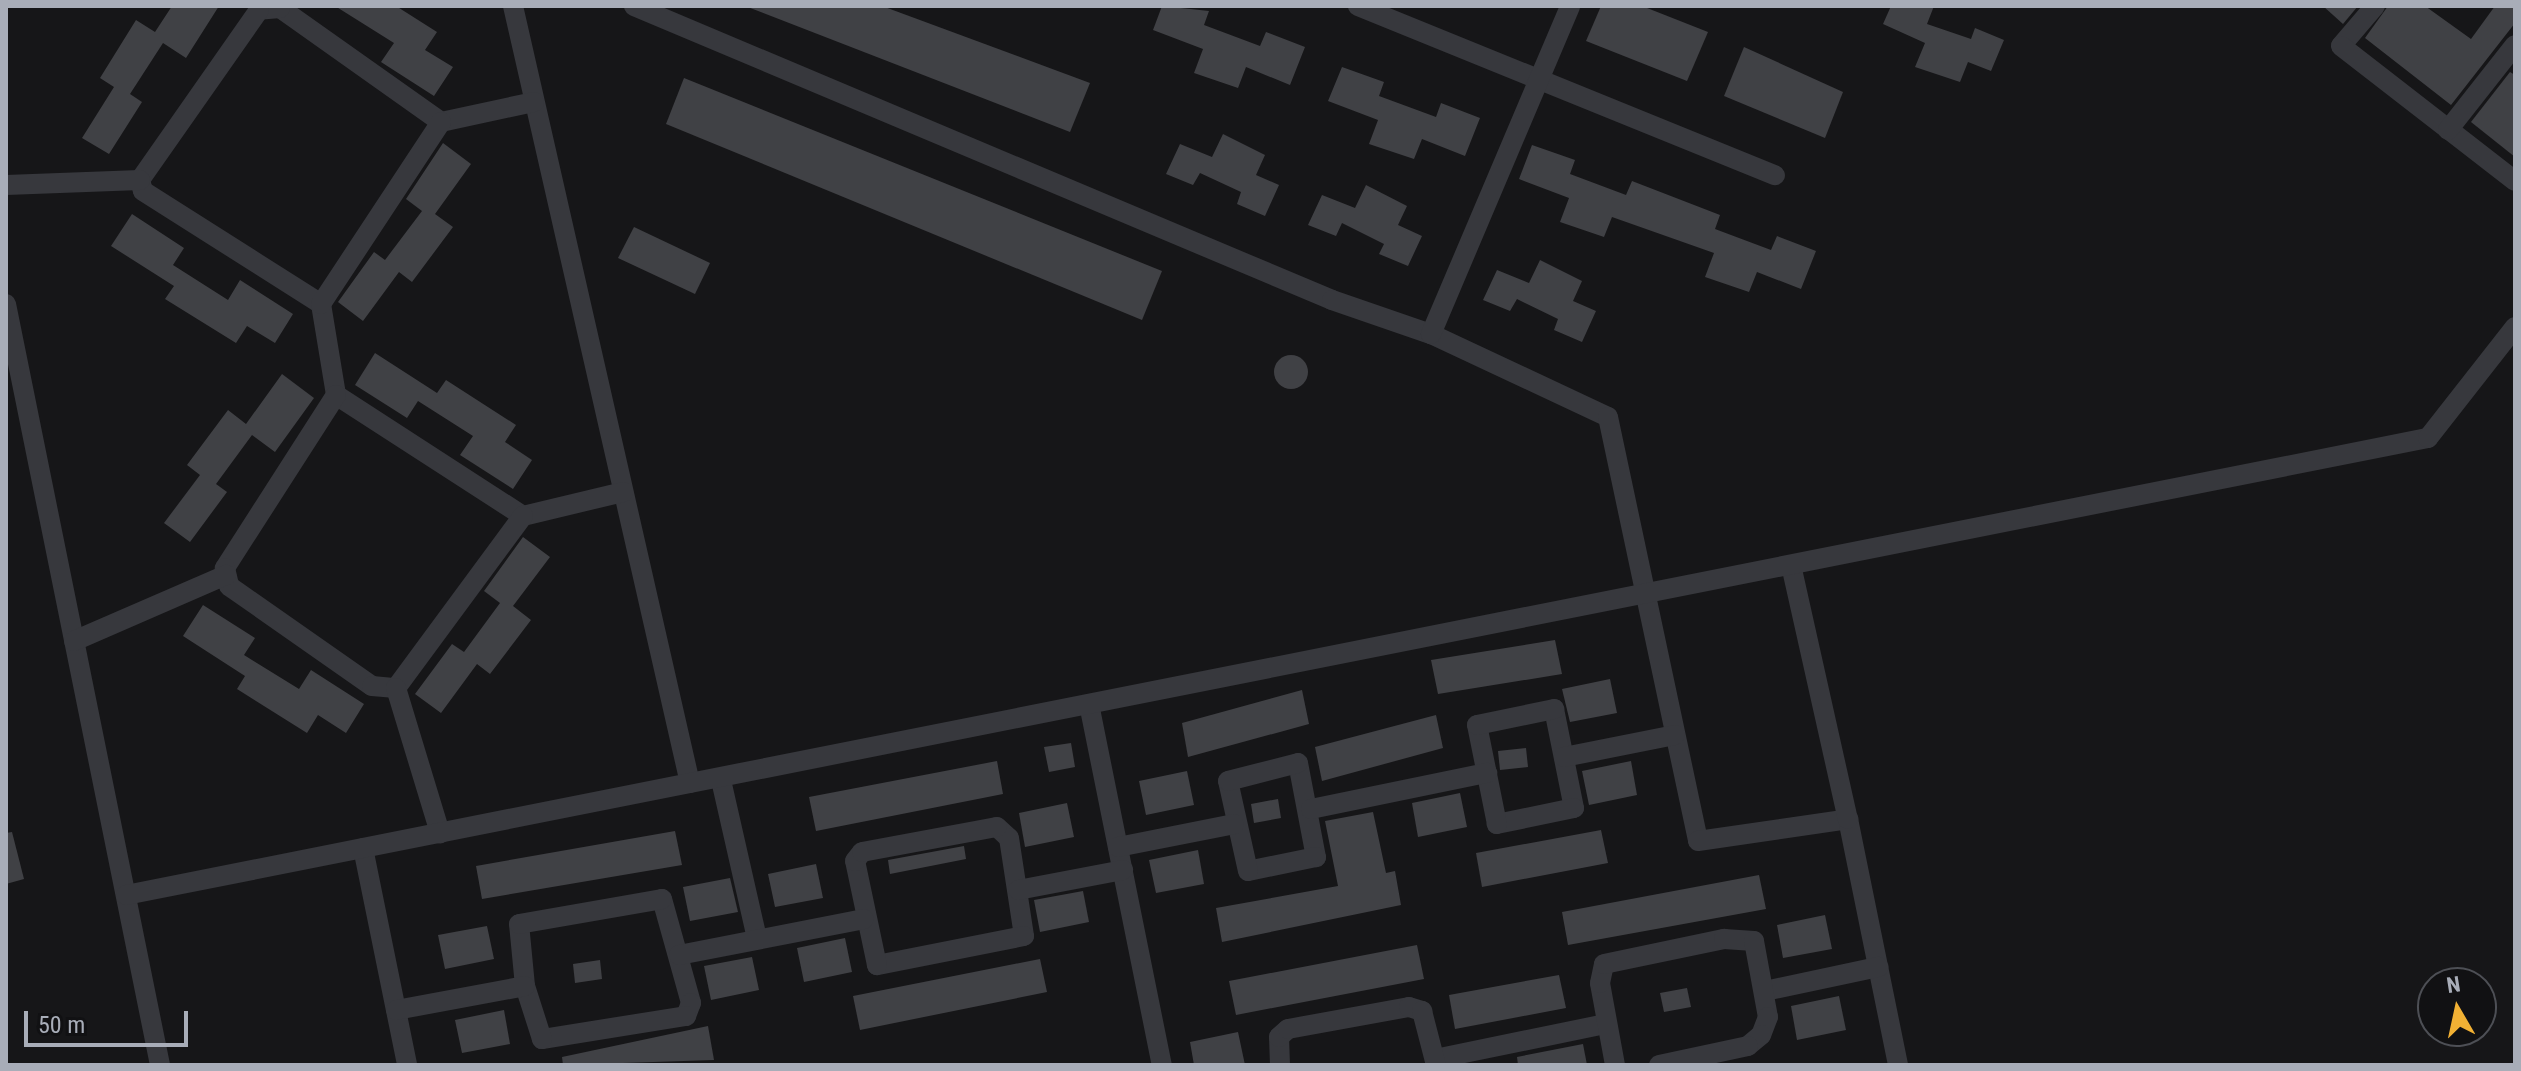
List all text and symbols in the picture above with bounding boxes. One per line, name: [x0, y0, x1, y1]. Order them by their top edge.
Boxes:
north arrow: [2417, 967, 2497, 1047]
text: N: [2445, 971, 2462, 998]
scale bar: [28, 995, 192, 1045]
text: 50 m: [38, 1011, 85, 1039]

